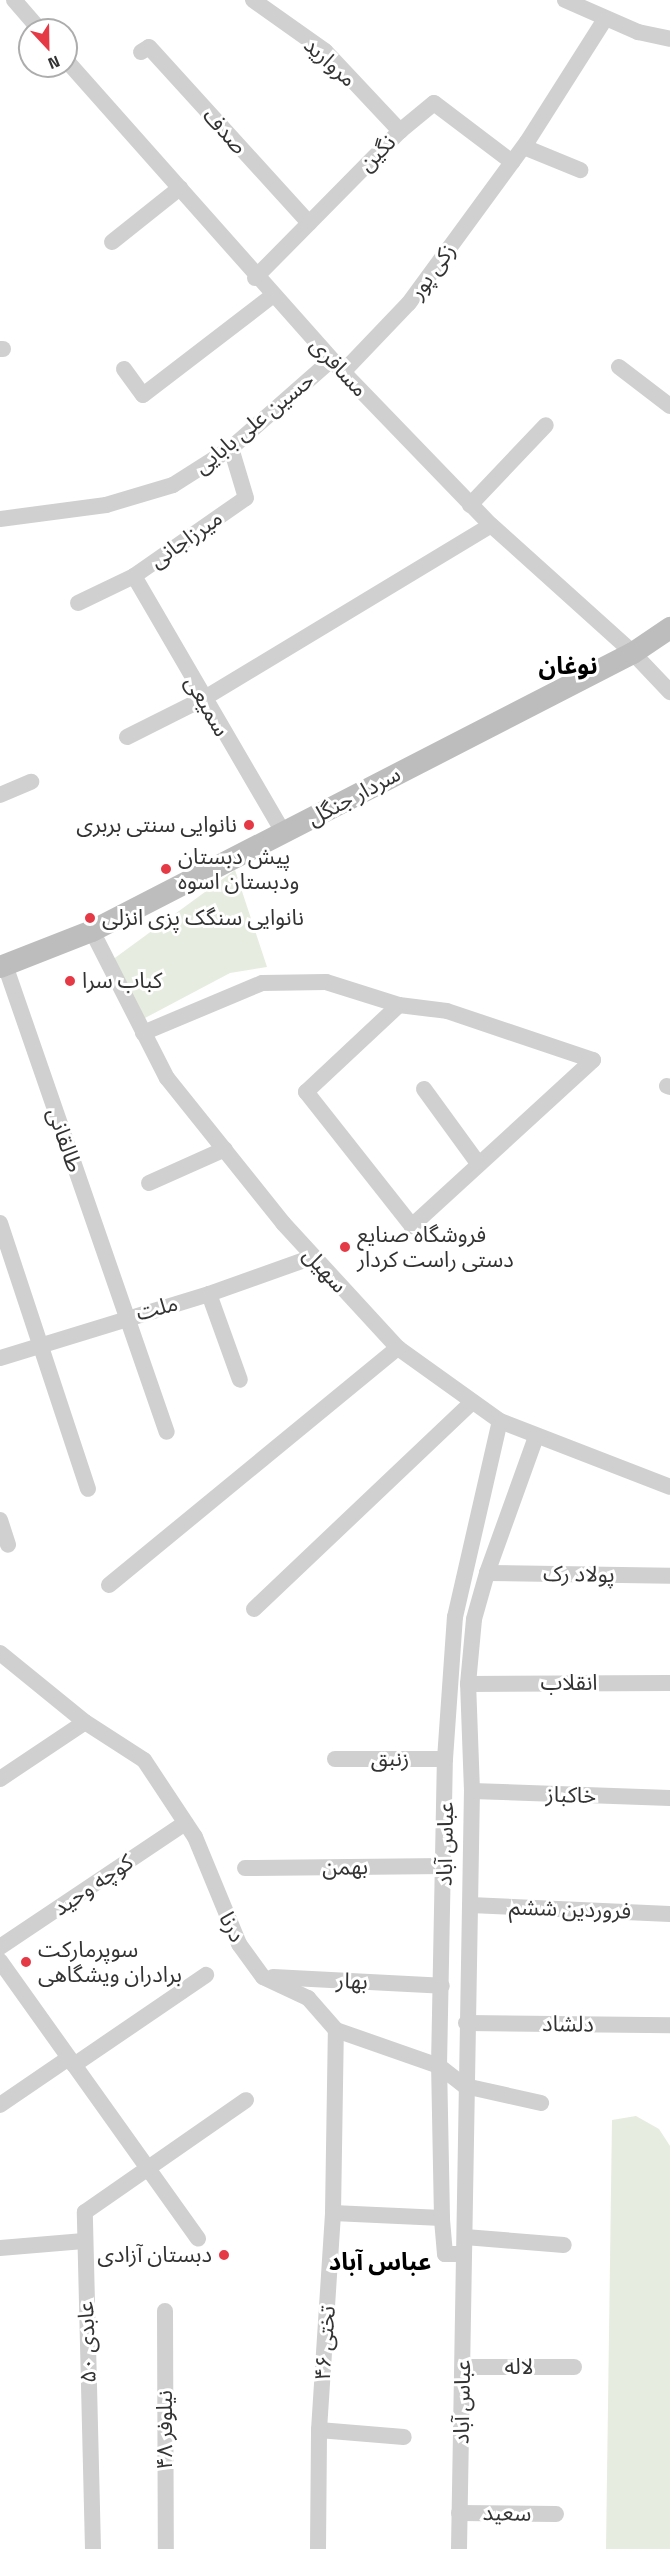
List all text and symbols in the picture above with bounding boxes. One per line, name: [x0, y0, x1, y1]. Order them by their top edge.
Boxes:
north arrow: [18, 18, 78, 78]
street label: مروارید: [298, 32, 362, 92]
text: N: [44, 50, 64, 76]
street label: صدف: [197, 102, 253, 160]
street label: نگین: [353, 129, 401, 177]
street label: زکی پور: [403, 238, 461, 304]
street label: مسافری: [305, 332, 373, 402]
street label: حسین علی بابایی: [189, 367, 319, 479]
street label: میرزاجانی: [145, 504, 227, 574]
district label: نوغان: [539, 652, 597, 680]
street label: سمیعی: [179, 671, 235, 741]
street label: سردار جنگل: [303, 760, 405, 832]
place label: نانوایی سنتی بربری: [76, 812, 237, 838]
marker: نانوایی سنتی بربری: [242, 818, 256, 832]
place label: پیش دبستان ودبستان اسوه: [178, 843, 299, 894]
marker: پیش دبستان ودبستان اسوه: [159, 862, 173, 876]
place label: نانوایی سنگک پزی انزلی: [102, 905, 304, 931]
marker: نانوایی سنگک پزی انزلی: [83, 911, 97, 925]
place label: کباب سرا: [82, 968, 162, 994]
marker: کباب سرا: [63, 974, 77, 988]
street label: طالقانی: [42, 1104, 88, 1176]
place label: فروشگاه صنایع دستی راست کردار: [357, 1221, 514, 1272]
marker: فروشگاه صنایع دستی راست کردار: [338, 1240, 352, 1254]
street label: سهیل: [297, 1242, 353, 1298]
street label: ملت: [133, 1290, 181, 1326]
street label: پولاد رک: [543, 1560, 615, 1588]
street label: انقلاب: [540, 1670, 598, 1696]
street label: زنبق: [371, 1746, 409, 1772]
street label: خاکباز: [545, 1781, 597, 1809]
street label: عباس آباد: [431, 1802, 459, 1886]
street label: کوچه وحید: [48, 1849, 138, 1921]
street label: بهمن: [322, 1853, 368, 1881]
street label: فروردین ششم: [509, 1894, 631, 1924]
street label: درنا: [213, 1908, 251, 1946]
place label: سوپرمارکت برادران ویشگاهی: [38, 1936, 182, 1988]
marker: سوپرمارکت برادران ویشگاهی: [19, 1955, 33, 1969]
street label: بهار: [336, 1967, 368, 1995]
street label: دلشاد: [542, 2010, 594, 2038]
place label: دبستان آزادی: [97, 2242, 212, 2268]
marker: دبستان آزادی: [217, 2248, 231, 2262]
district label: عباس آباد: [329, 2248, 431, 2276]
street label: عابدی ۵۰: [72, 2301, 102, 2383]
street label: تختی ۴۶: [309, 2305, 341, 2381]
street label: لاله: [504, 2354, 534, 2380]
street label: عباس آباد: [448, 2360, 476, 2444]
street label: نیلوفر ۴۸: [152, 2390, 178, 2470]
street label: سعید: [482, 2499, 532, 2527]

